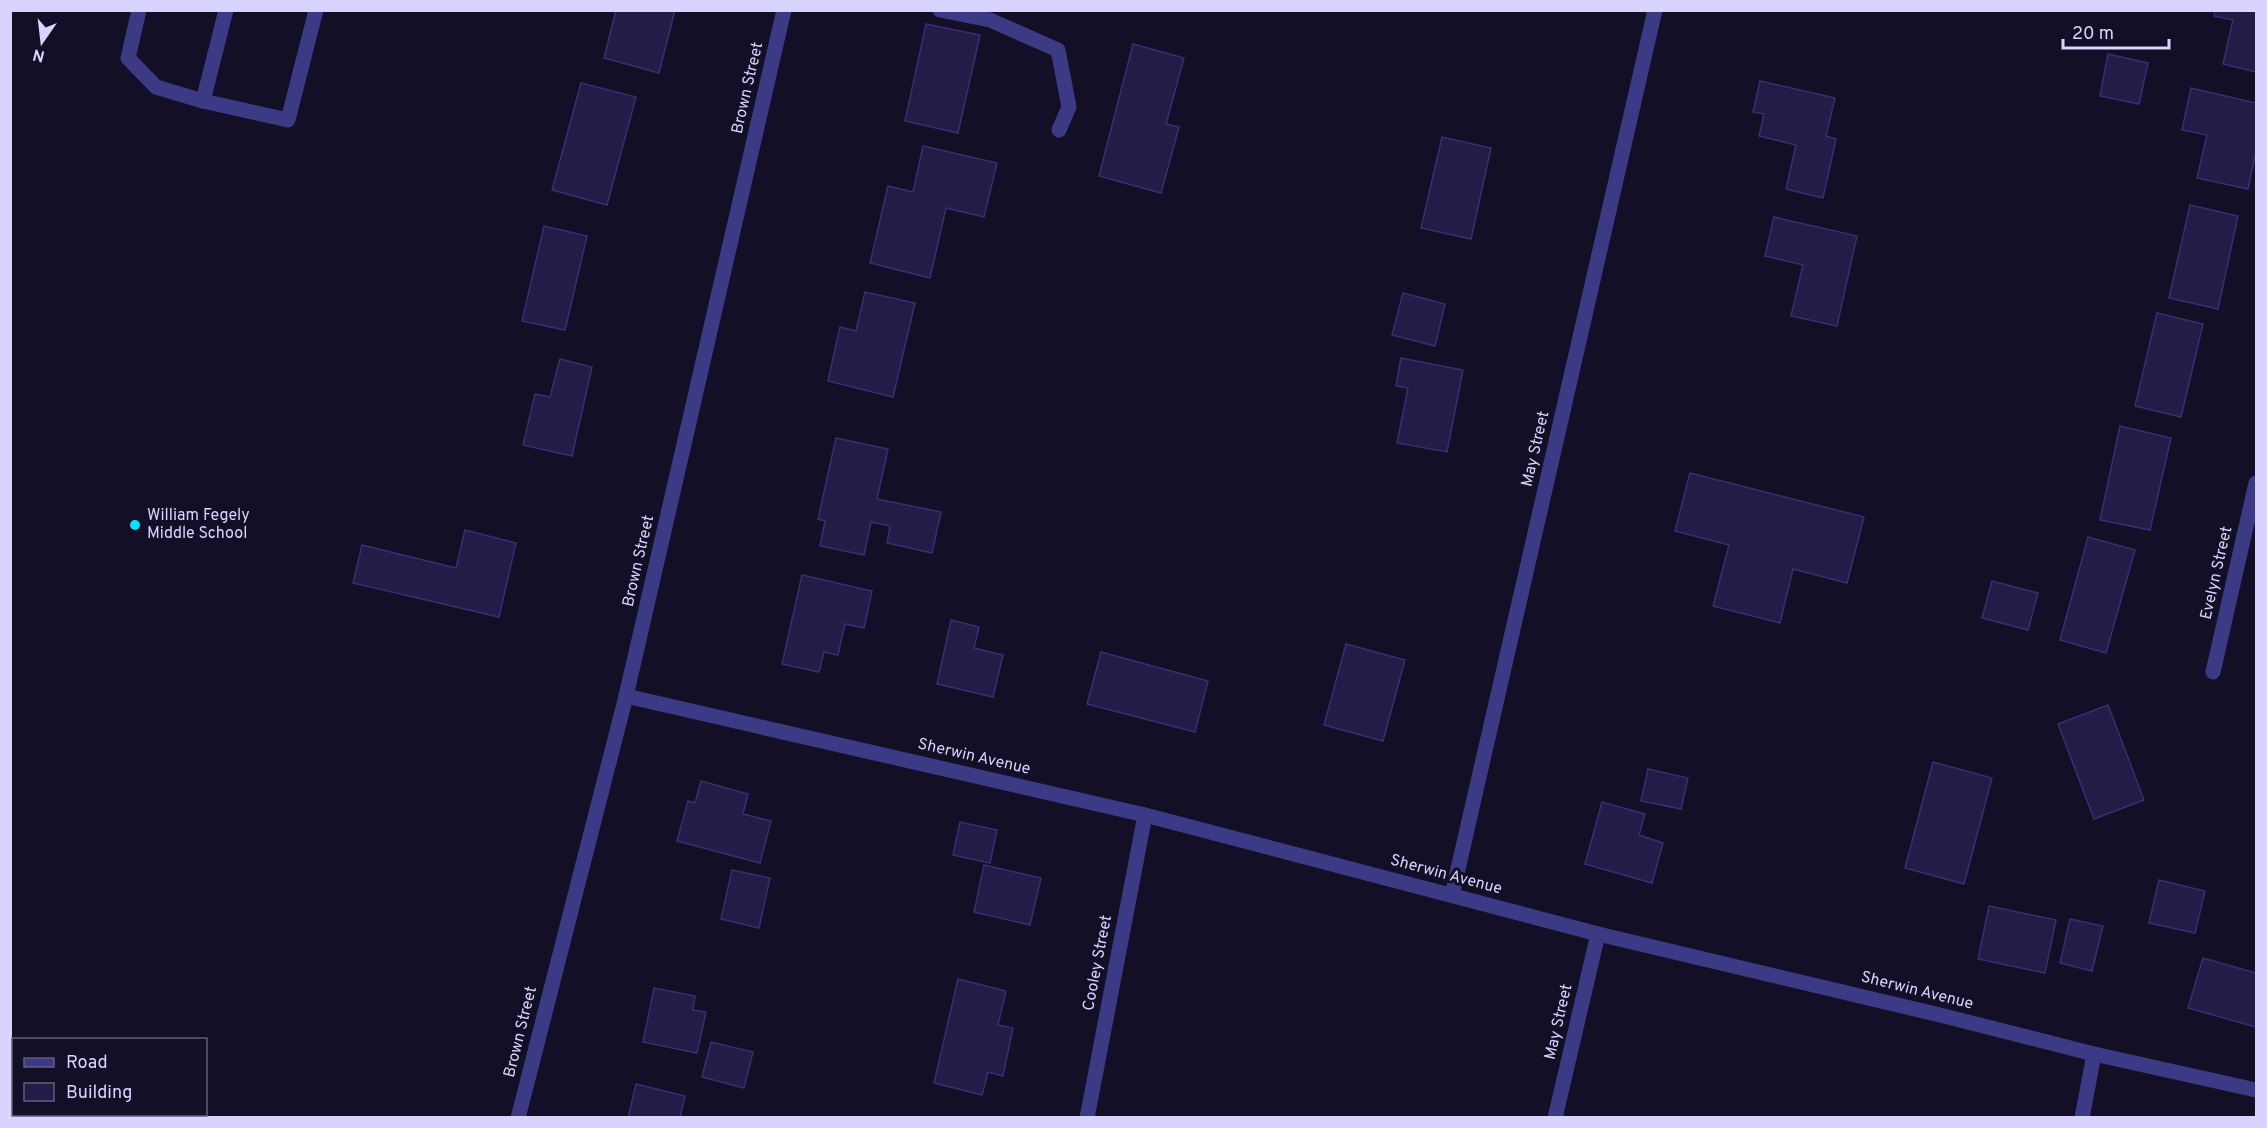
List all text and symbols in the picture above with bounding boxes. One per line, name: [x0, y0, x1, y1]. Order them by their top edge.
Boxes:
north arrow: [12, 12, 72, 72]
scale bar: [2063, 12, 2170, 50]
text: 20 m: [2072, 23, 2114, 46]
street label: Brown Street: [728, 40, 768, 136]
text: N: [31, 44, 47, 66]
street label: May Street: [1518, 409, 1554, 489]
place label: William Fegely Middle School: [147, 506, 250, 544]
street label: Brown Street: [619, 513, 659, 609]
marker: William Fegely Middle School: [128, 518, 142, 532]
street label: Evelyn Street: [2197, 524, 2237, 622]
street label: Sherwin Avenue: [916, 734, 1032, 780]
street label: Sherwin Avenue: [1388, 850, 1504, 900]
street label: Cooley Street: [1079, 913, 1117, 1013]
street label: Sherwin Avenue: [1859, 967, 1975, 1015]
street label: May Street: [1541, 982, 1577, 1062]
street label: Brown Street: [500, 984, 542, 1080]
legend: [12, 1038, 207, 1116]
text: Road: [66, 1052, 108, 1075]
text: Building: [66, 1082, 132, 1105]

